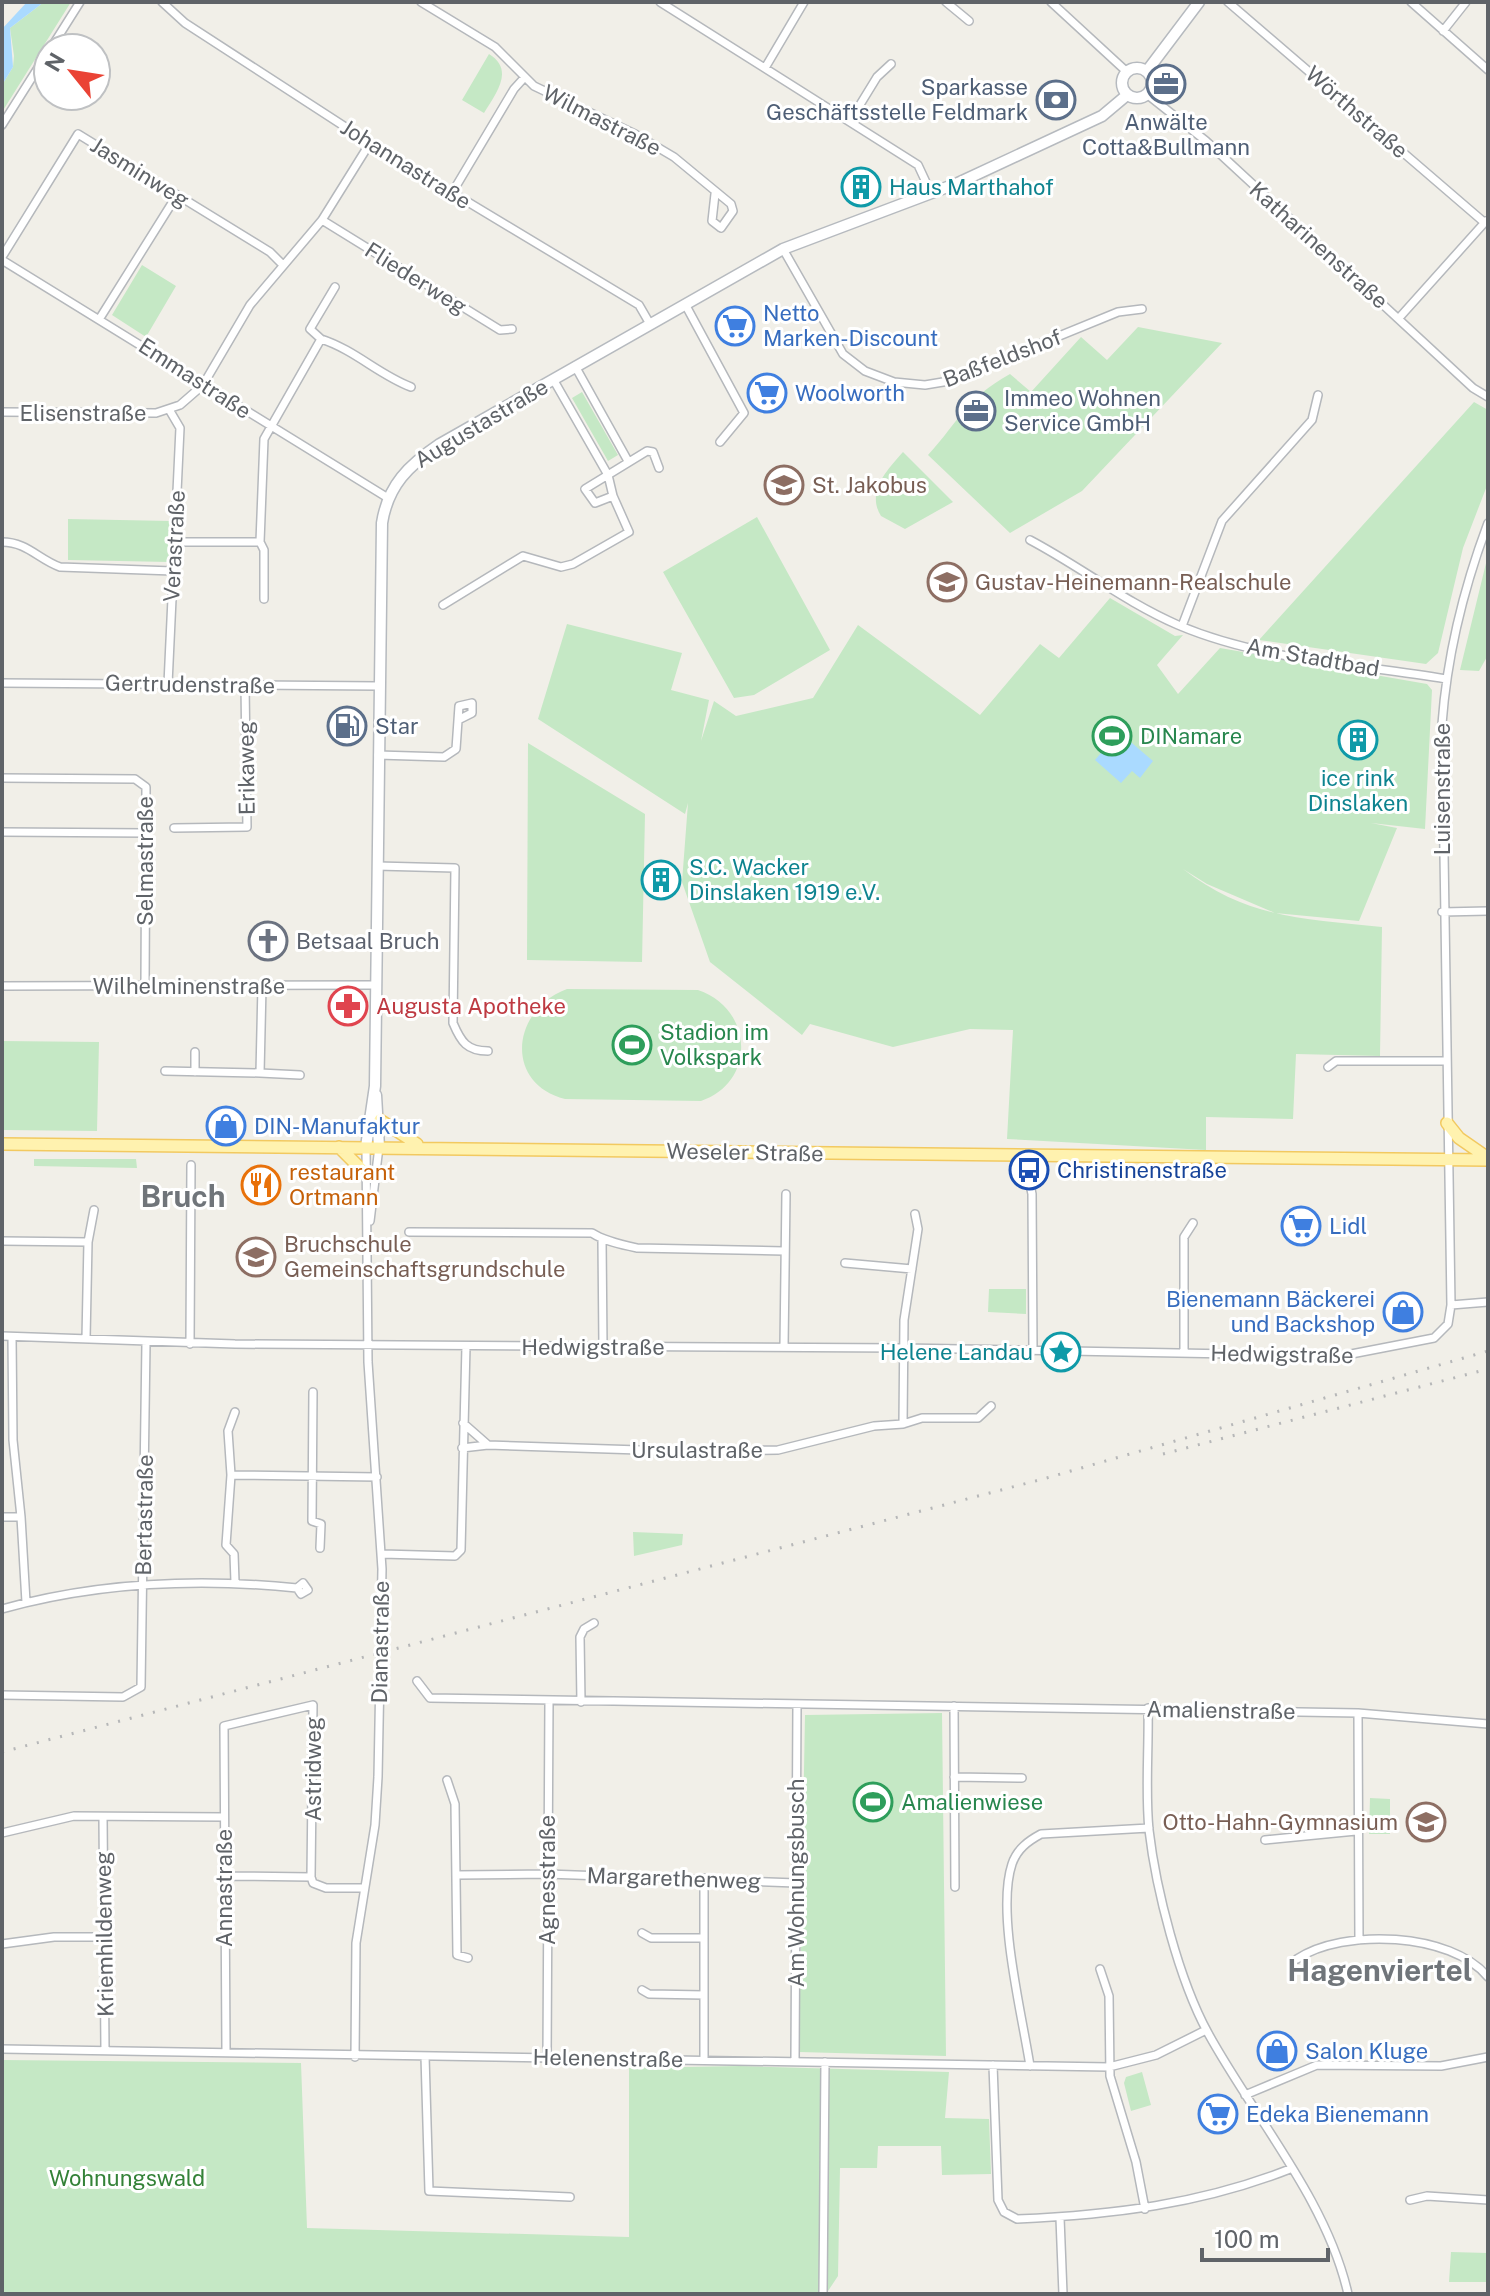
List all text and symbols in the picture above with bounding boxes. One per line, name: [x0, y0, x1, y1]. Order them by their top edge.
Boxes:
north arrow: [32, 32, 112, 112]
text: N: [39, 48, 70, 76]
street label: Wörthstraße: [1301, 61, 1413, 163]
office icon: Anwälte Cotta&Bullmann: [1145, 63, 1187, 105]
place label: Sparkasse Geschäftsstelle Feldmark: [766, 74, 1028, 125]
street label: Wilmastraße: [538, 79, 666, 161]
bank icon: Sparkasse Geschäftsstelle Feldmark: [1035, 79, 1077, 121]
place label: Anwälte Cotta&Bullmann: [1082, 109, 1250, 160]
street label: Johannastraße: [336, 114, 476, 214]
street label: Jasminweg: [86, 131, 194, 213]
building icon: Haus Marthahof: [840, 166, 882, 208]
place label: Haus Marthahof: [889, 174, 1054, 200]
street label: Katharinenstraße: [1245, 176, 1393, 314]
street label: Fliederweg: [360, 236, 472, 320]
place label: Netto Marken-Discount: [763, 300, 938, 351]
supermarket icon: Netto Marken-Discount: [714, 305, 756, 347]
street label: Baßfeldshof: [939, 323, 1065, 392]
street label: Emmastraße: [134, 332, 256, 424]
supermarket icon: Woolworth: [746, 372, 788, 414]
street label: Augustastraße: [410, 373, 552, 473]
place label: Woolworth: [795, 380, 905, 406]
place label: Immeo Wohnen Service GmbH: [1004, 385, 1161, 436]
office icon: Immeo Wohnen Service GmbH: [955, 390, 997, 432]
street label: Elisenstraße: [20, 400, 146, 426]
school or university icon: St. Jakobus: [763, 464, 805, 506]
place label: St. Jakobus: [812, 472, 927, 498]
street label: Verastraße: [158, 490, 190, 602]
school or university icon: Gustav-Heinemann-Realschule: [926, 561, 968, 603]
place label: Gustav-Heinemann-Realschule: [975, 569, 1292, 595]
street label: Am Stadtbad: [1244, 632, 1382, 682]
street label: Gertrudenstraße: [105, 670, 275, 698]
fuel station icon: Star: [326, 705, 368, 747]
place label: Star: [375, 713, 419, 739]
sports icon: DINamare: [1091, 715, 1133, 757]
building icon: ice rink Dinslaken: [1337, 719, 1379, 761]
street label: Erikaweg: [232, 721, 260, 815]
place label: DINamare: [1140, 723, 1242, 749]
street label: Luisenstraße: [1429, 723, 1455, 855]
place label: ice rink Dinslaken: [1308, 765, 1408, 816]
street label: Selmastraße: [132, 796, 158, 926]
place label: S.C. Wacker Dinslaken 1919 e.V.: [689, 854, 880, 905]
building icon: S.C. Wacker Dinslaken 1919 e.V.: [640, 859, 682, 901]
church icon: Betsaal Bruch: [247, 920, 289, 962]
place label: Betsaal Bruch: [296, 928, 439, 954]
street label: Wilhelminenstraße: [93, 973, 285, 999]
pharmacy icon: Augusta Apotheke: [327, 985, 369, 1027]
place label: Augusta Apotheke: [376, 993, 566, 1019]
place label: Stadion im Volkspark: [660, 1019, 769, 1070]
sports icon: Stadion im Volkspark: [611, 1024, 653, 1066]
shop icon: DIN-Manufaktur: [205, 1105, 247, 1147]
place label: DIN-Manufaktur: [254, 1113, 420, 1139]
street label: Weseler Straße: [666, 1138, 824, 1166]
bus stop icon: Christinenstraße: [1008, 1149, 1050, 1191]
place label: Christinenstraße: [1057, 1157, 1227, 1183]
place label: restaurant Ortmann: [289, 1159, 395, 1210]
restaurant icon: restaurant Ortmann: [240, 1164, 282, 1206]
district label: Bruch: [141, 1178, 225, 1214]
supermarket icon: Lidl: [1280, 1205, 1322, 1247]
place label: Lidl: [1329, 1213, 1367, 1239]
place label: Bruchschule Gemeinschaftsgrundschule: [284, 1231, 565, 1282]
school or university icon: Bruchschule Gemeinschaftsgrundschule: [235, 1236, 277, 1278]
place label: Bienemann Bäckerei und Backshop: [1166, 1286, 1375, 1337]
shop icon: Bienemann Bäckerei und Backshop: [1382, 1291, 1424, 1333]
place icon: Helene Landau: [1040, 1331, 1082, 1373]
street label: Hedwigstraße: [521, 1334, 665, 1360]
place label: Helene Landau: [880, 1339, 1033, 1365]
street label: Hedwigstraße: [1210, 1340, 1354, 1368]
street label: Ursulastraße: [631, 1437, 763, 1463]
street label: Bertastraße: [130, 1454, 158, 1576]
street label: Dianastraße: [366, 1580, 394, 1704]
street label: Amalienstraße: [1146, 1696, 1296, 1724]
street label: Astridweg: [300, 1717, 326, 1821]
street label: Am Wohnungsbusch: [783, 1779, 809, 1987]
sports icon: Amalienwiese: [852, 1781, 894, 1823]
place label: Amalienwiese: [901, 1789, 1043, 1815]
school or university icon: Otto-Hahn-Gymnasium: [1405, 1801, 1447, 1843]
place label: Otto-Hahn-Gymnasium: [1163, 1809, 1398, 1835]
street label: Agnesstraße: [534, 1815, 560, 1945]
street label: Annastraße: [211, 1829, 237, 1947]
street label: Kriemhildenweg: [90, 1851, 118, 2017]
street label: Margarethenweg: [586, 1862, 762, 1894]
district label: Hagenviertel: [1287, 1952, 1473, 1988]
shop icon: Salon Kluge: [1256, 2030, 1298, 2072]
place label: Salon Kluge: [1305, 2038, 1428, 2064]
street label: Helenenstraße: [532, 2044, 684, 2072]
supermarket icon: Edeka Bienemann: [1197, 2093, 1239, 2135]
place label: Edeka Bienemann: [1246, 2101, 1429, 2127]
park label: Wohnungswald: [49, 2165, 205, 2191]
scale bar: [1202, 2212, 1328, 2262]
text: 100 m: [1214, 2225, 1280, 2253]

